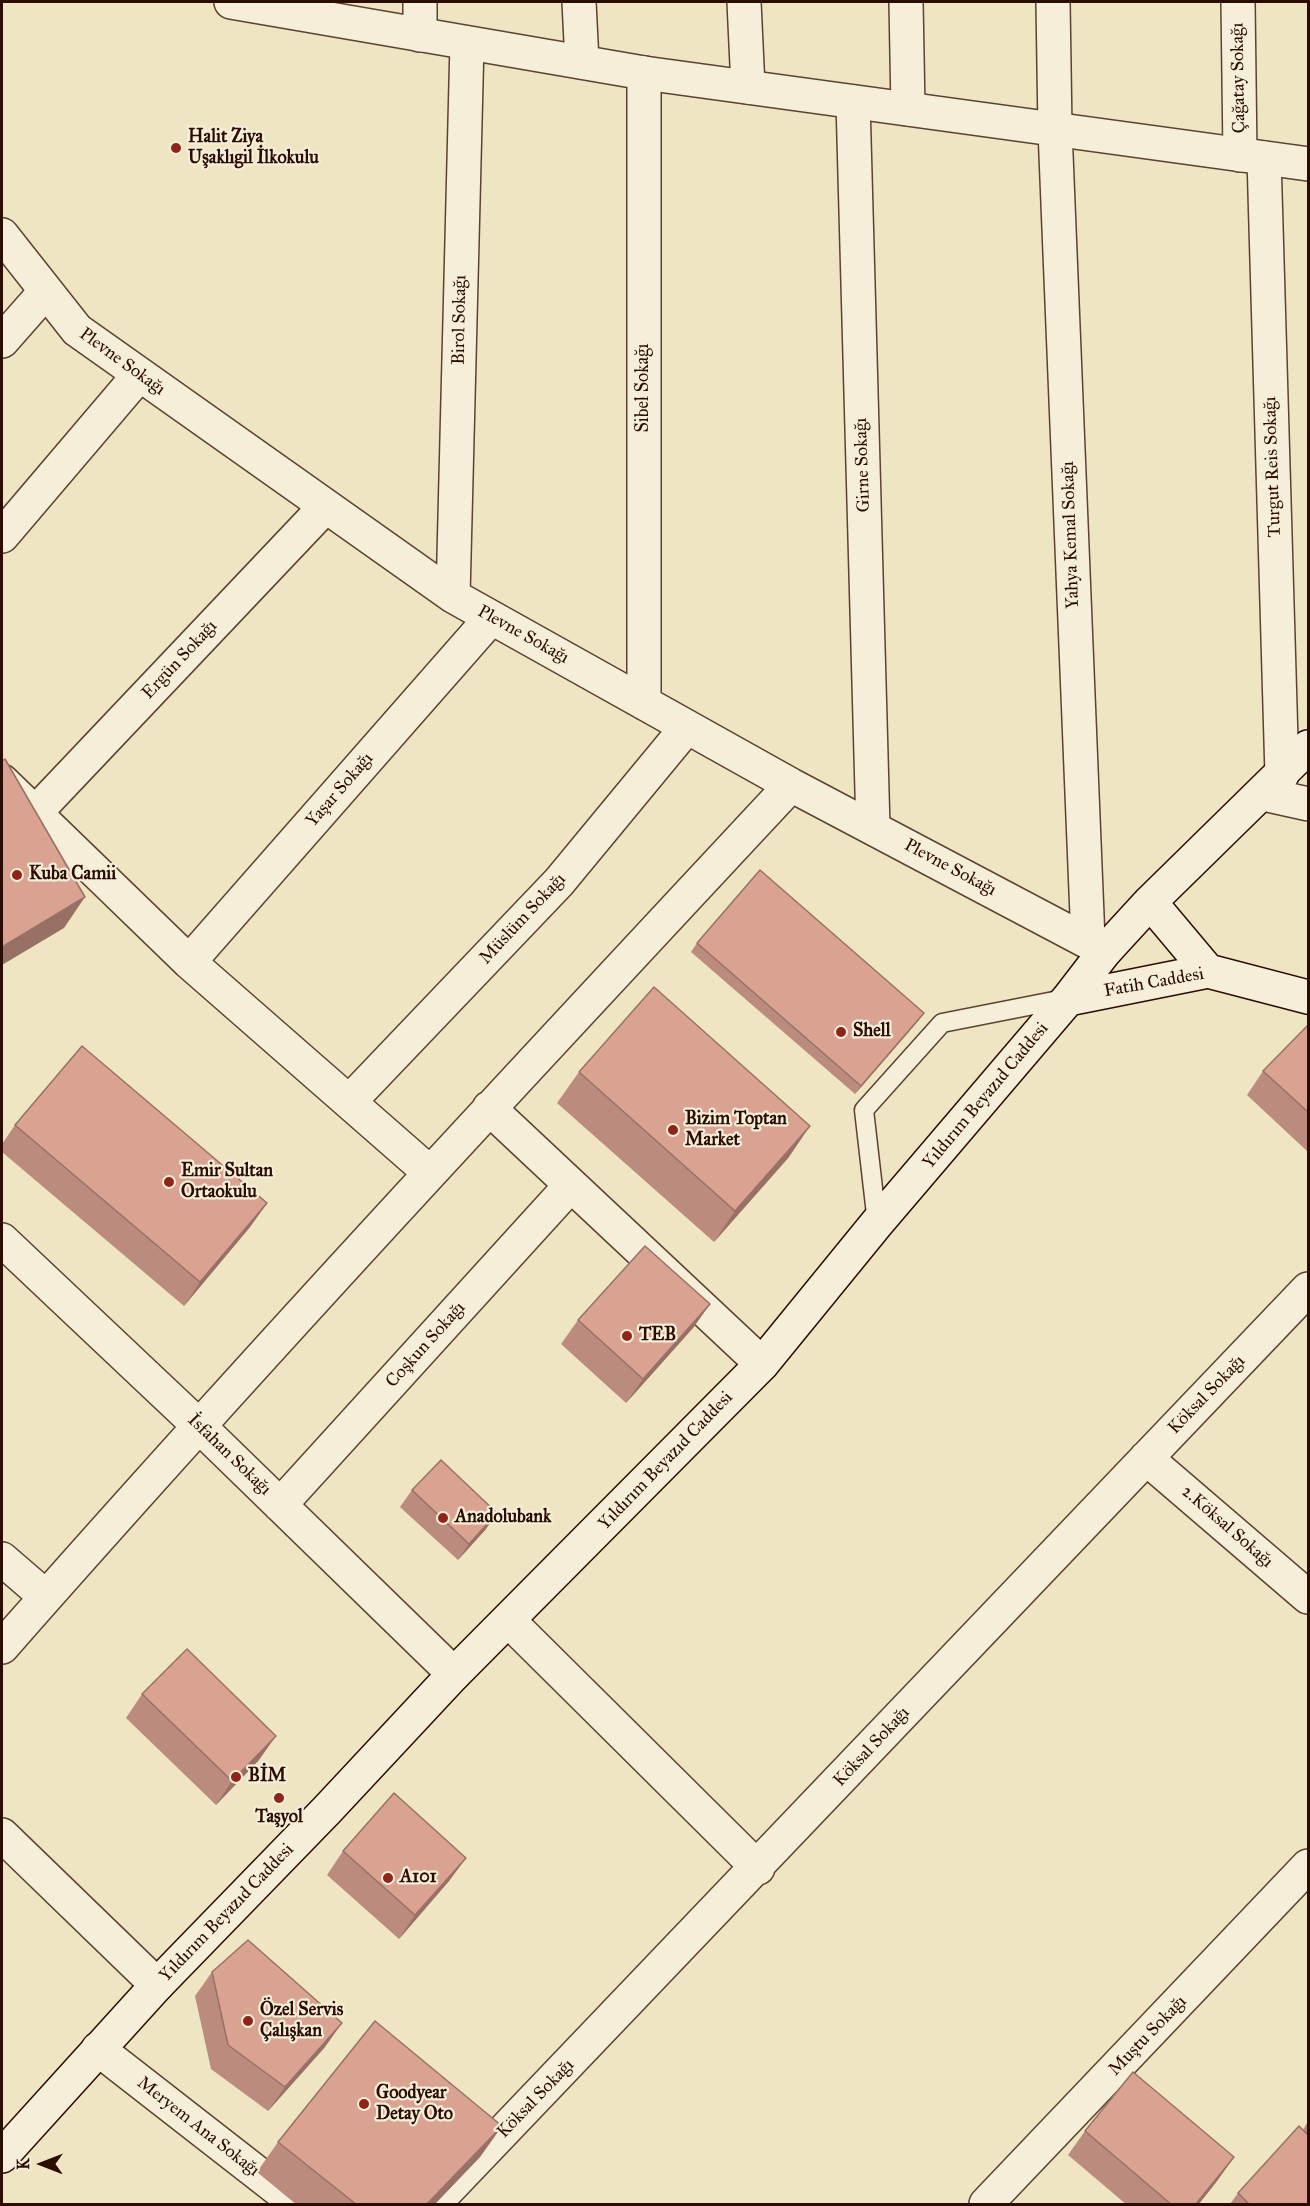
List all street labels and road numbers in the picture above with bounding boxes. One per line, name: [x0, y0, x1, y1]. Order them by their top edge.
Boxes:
street label: Çağatay Sokağı: [1227, 22, 1251, 134]
street label: Birol Sokağı: [448, 275, 472, 365]
street label: Plevne Sokağı: [75, 324, 169, 400]
street label: Sibel Sokağı: [633, 344, 655, 432]
street label: Turgut Reis Sokağı: [1260, 396, 1286, 538]
street label: Girne Sokağı: [851, 417, 875, 513]
street label: Yahya Kemal Sokağı: [1058, 461, 1084, 609]
street label: Plevne Sokağı: [474, 601, 572, 669]
street label: Ergün Sokağı: [138, 616, 222, 704]
street label: Yaşar Sokağı: [302, 748, 378, 832]
street label: Plevne Sokağı: [900, 835, 1000, 901]
street label: Müslüm Sokağı: [475, 869, 571, 969]
street label: Fatih Caddesi: [1102, 964, 1206, 1002]
street label: Yıldırım Beyazıd Caddesi: [919, 1018, 1053, 1174]
street label: Coşkun Sokağı: [382, 1298, 470, 1392]
street label: Köksal Sokağı: [1164, 1351, 1250, 1439]
street label: Yıldırım Beyazıd Caddesi: [594, 1387, 738, 1535]
street label: İsfahan Sokağı: [183, 1410, 275, 1500]
street label: 2.Köksal Sokağı: [1177, 1481, 1277, 1573]
street label: Köksal Sokağı: [829, 1702, 915, 1792]
street label: Yıldırım Beyazıd Caddesi: [155, 1839, 299, 1987]
street label: Muştu Sokağı: [1104, 1991, 1192, 2081]
street label: Köksal Sokağı: [493, 2055, 579, 2143]
street label: Meryem Ana Sokağı: [132, 2072, 264, 2182]

